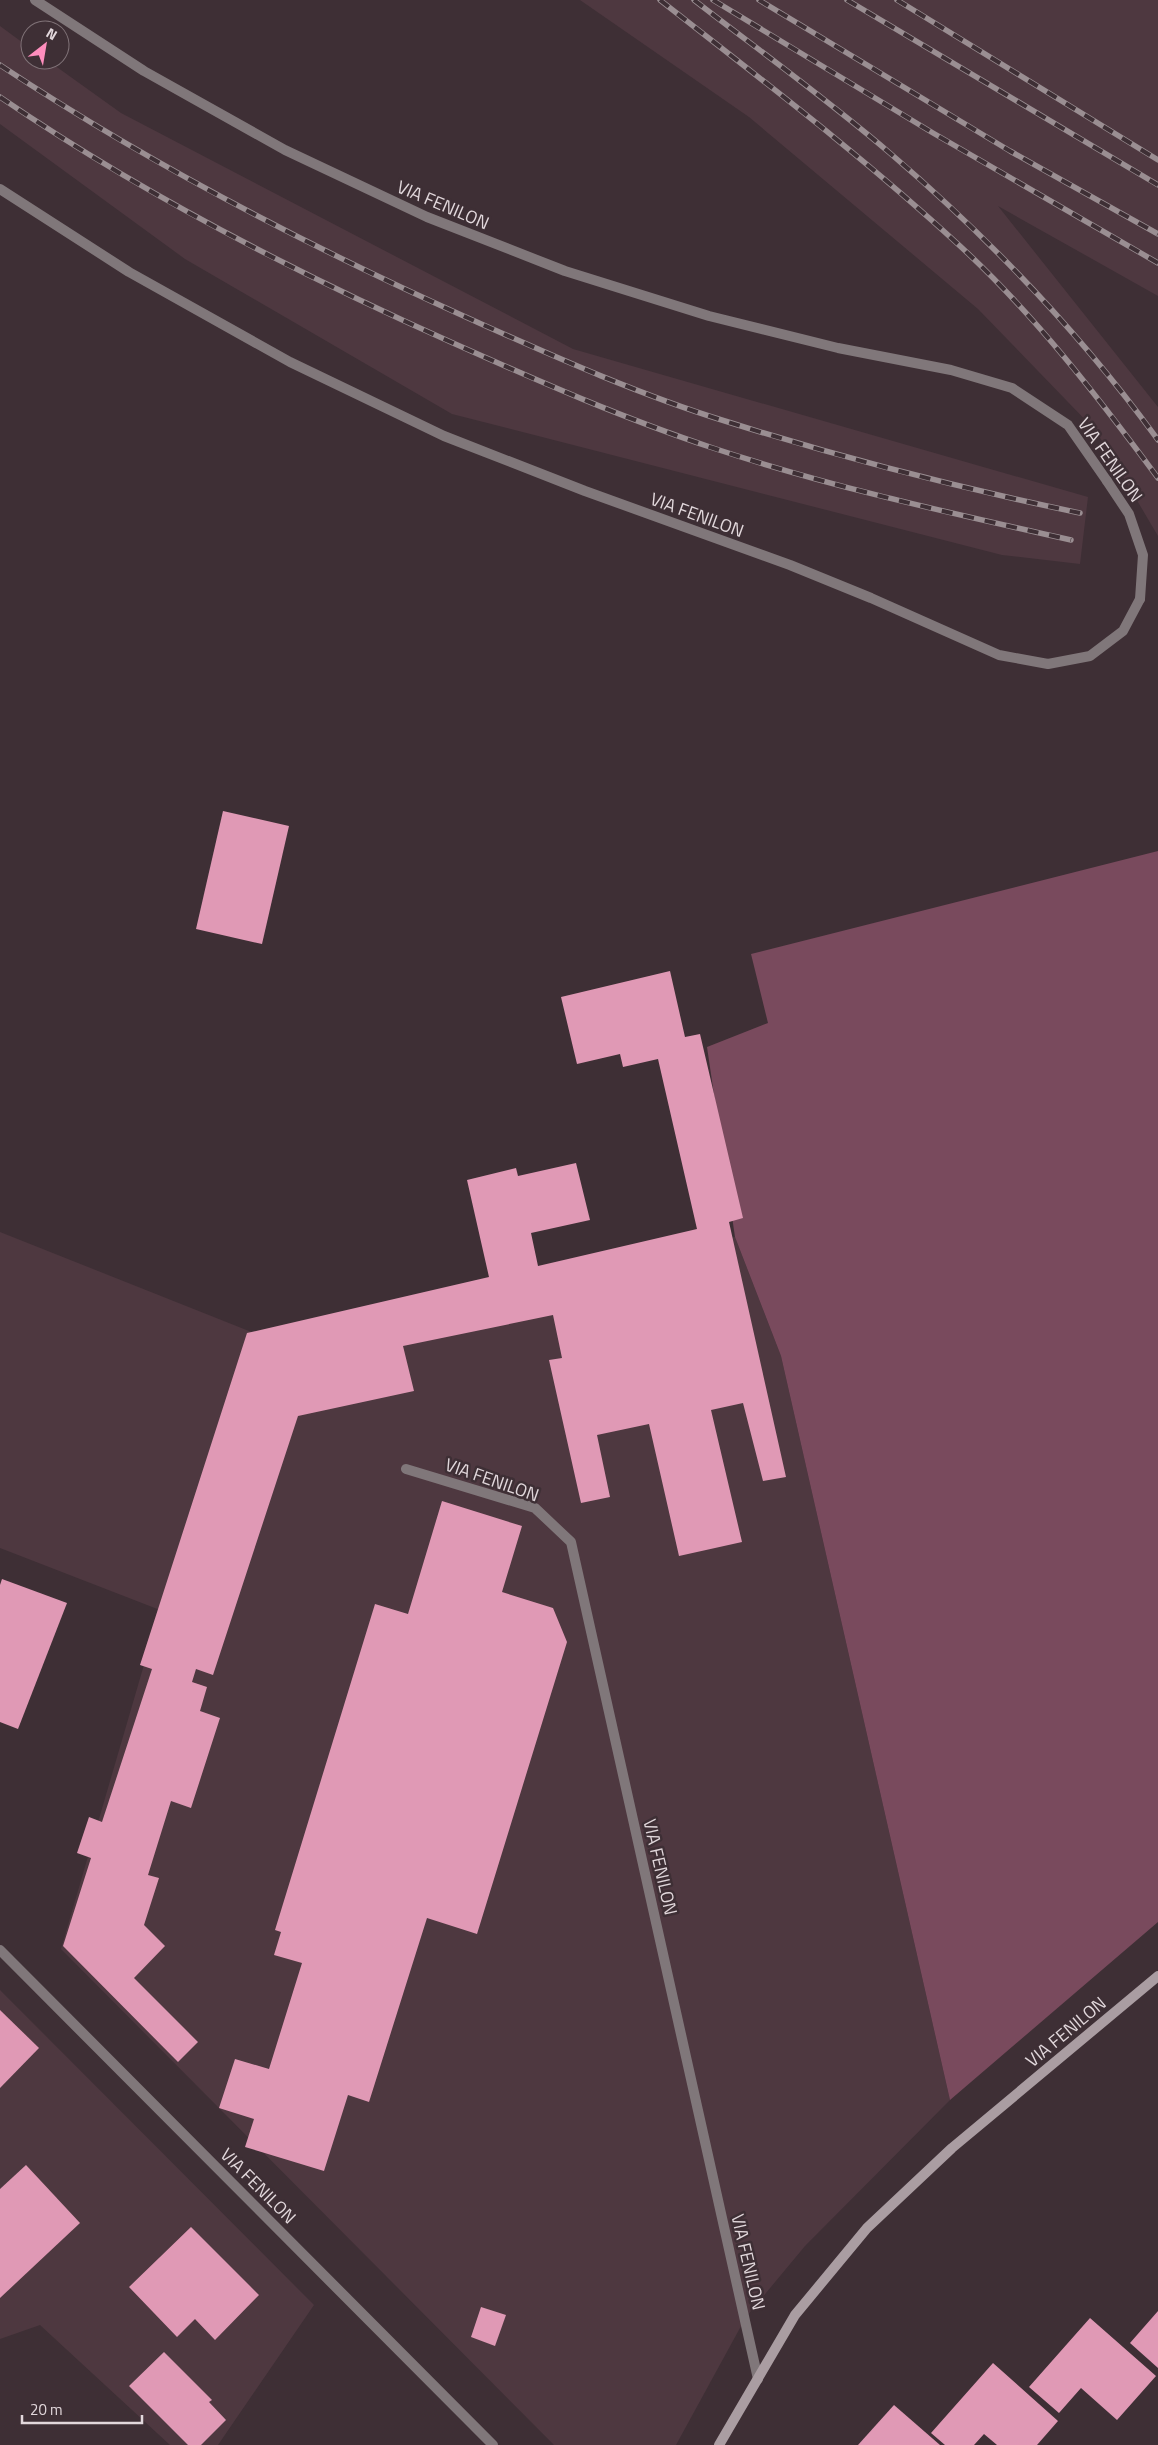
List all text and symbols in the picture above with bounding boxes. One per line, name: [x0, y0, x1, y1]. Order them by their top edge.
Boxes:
north arrow: [20, 20, 70, 70]
text: N: [42, 22, 62, 45]
street label: VIA FENILON: [393, 173, 494, 236]
street label: VIA FENILON: [1071, 412, 1150, 508]
street label: VIA FENILON: [647, 485, 748, 544]
street label: VIA FENILON: [441, 1451, 543, 1508]
street label: VIA FENILON: [636, 1816, 685, 1918]
street label: VIA FENILON: [1019, 1990, 1112, 2073]
street label: VIA FENILON: [214, 2141, 303, 2230]
street label: VIA FENILON: [724, 2211, 773, 2313]
scale bar: [22, 2392, 142, 2424]
text: 20 m: [30, 2398, 63, 2421]

